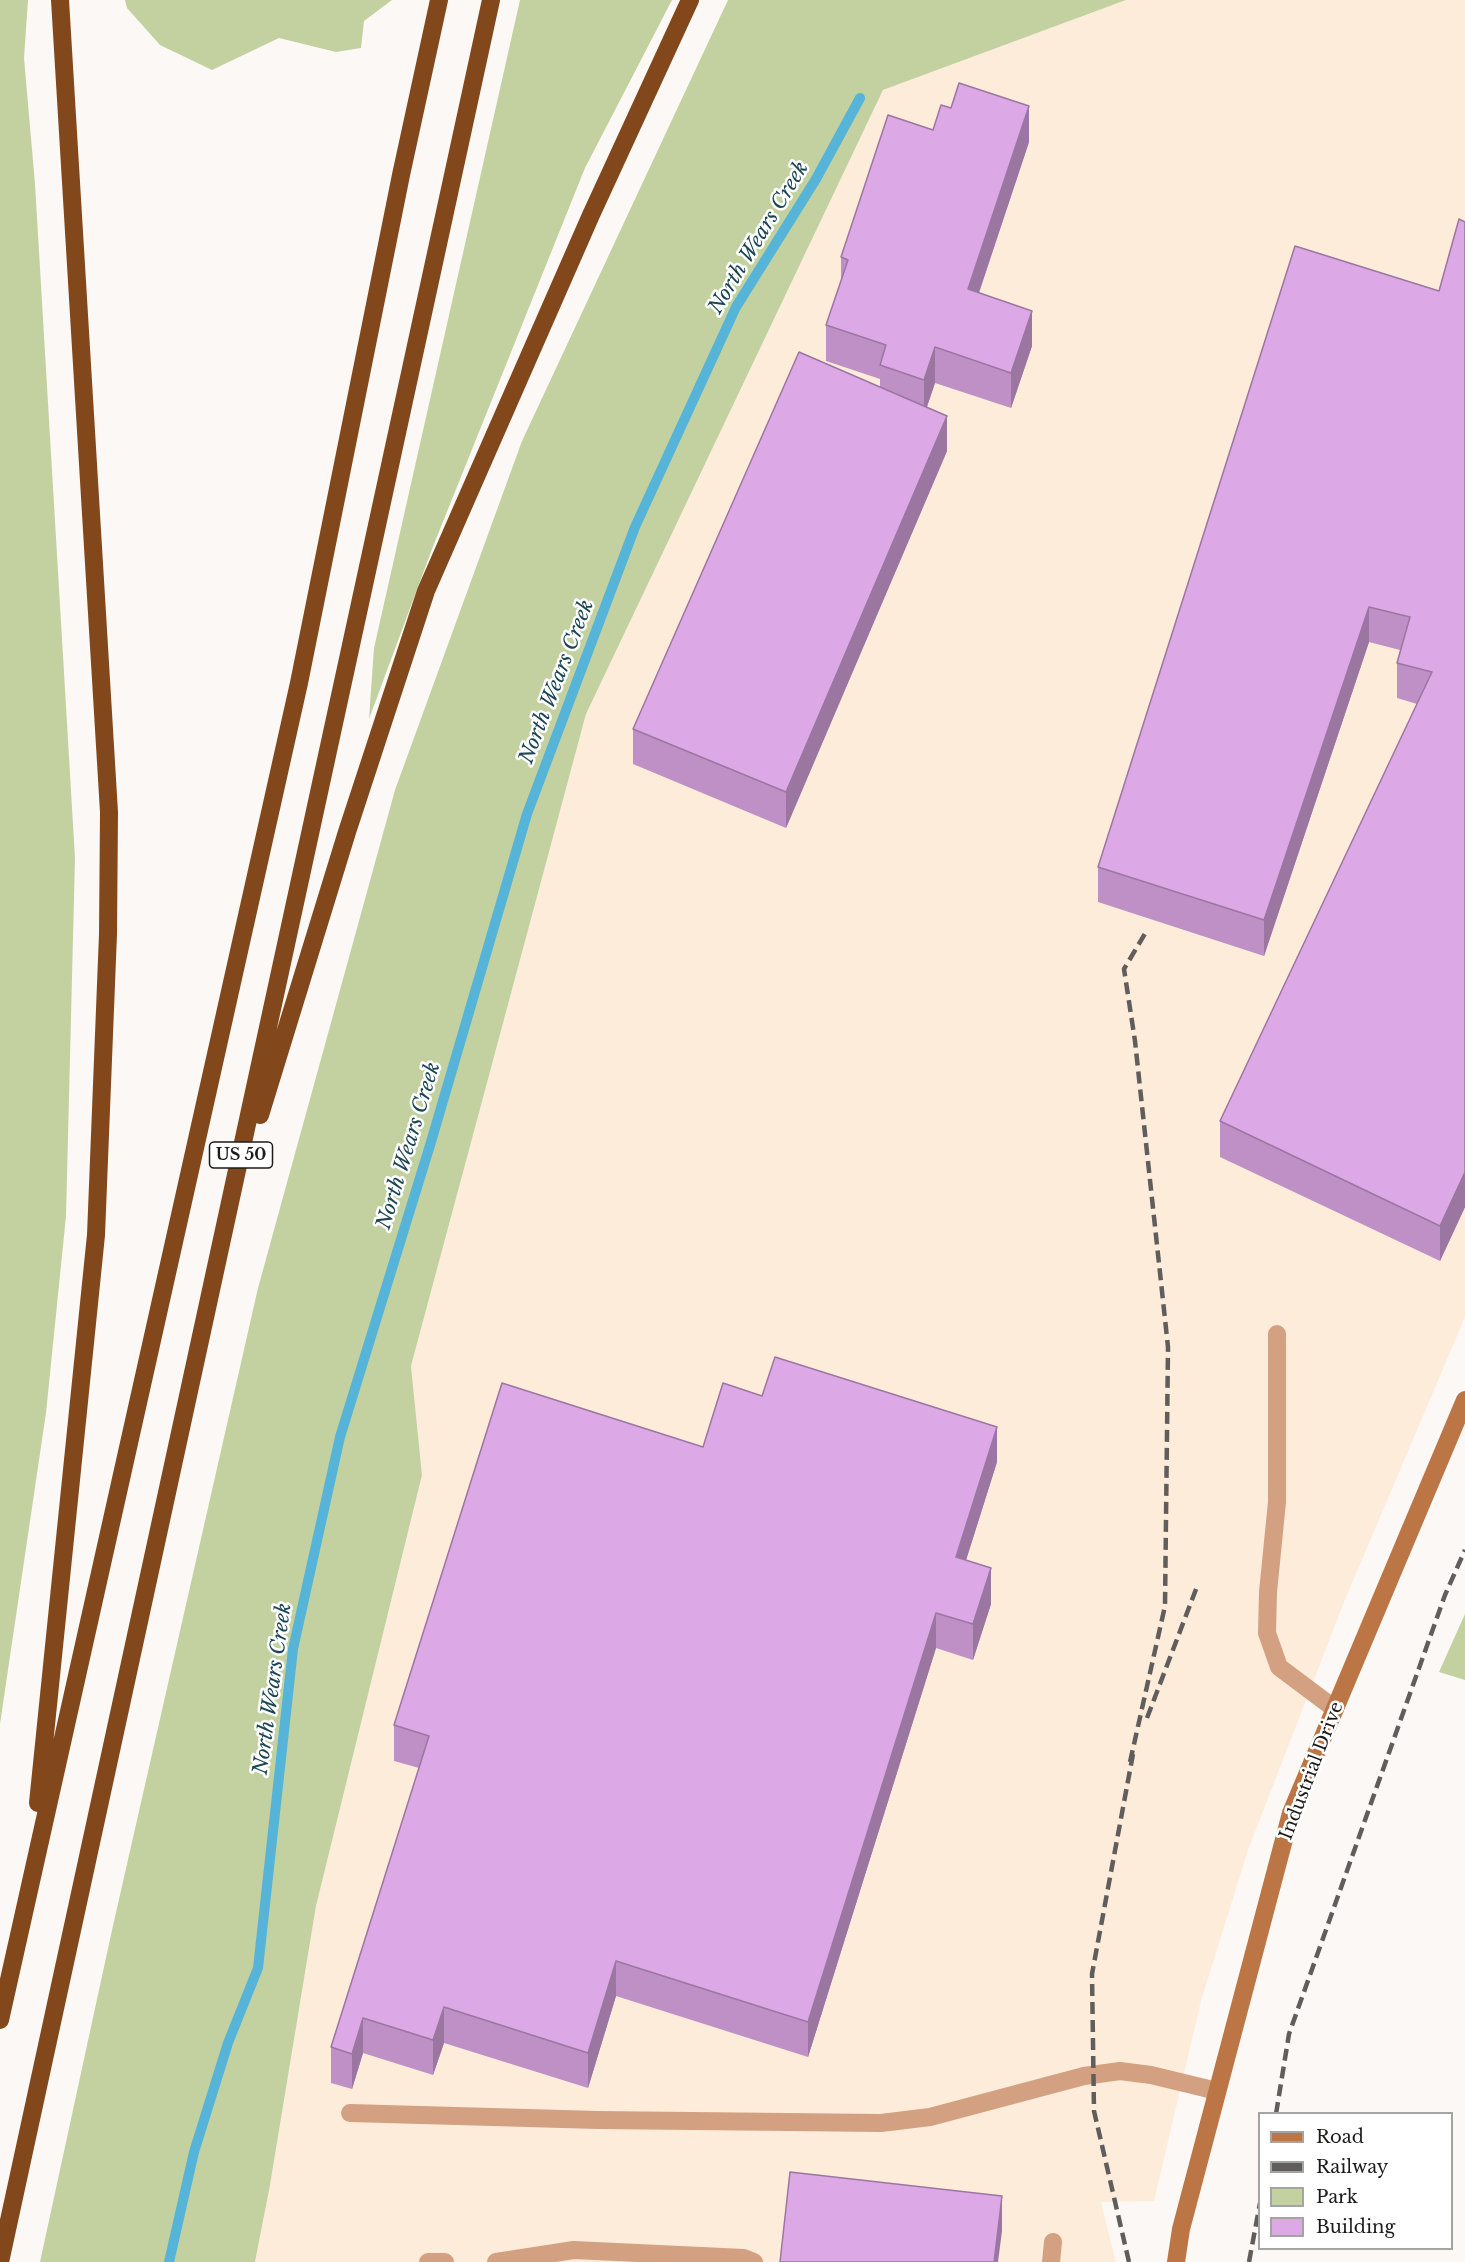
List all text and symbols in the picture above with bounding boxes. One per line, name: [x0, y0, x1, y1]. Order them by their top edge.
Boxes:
water label: North Wears Creek: [704, 158, 814, 318]
water label: North Wears Creek: [515, 597, 599, 767]
water label: North Wears Creek: [372, 1060, 446, 1232]
road number: US 50: [210, 1142, 272, 1168]
water label: North Wears Creek: [249, 1602, 297, 1776]
street label: Industrial Drive: [1276, 1699, 1348, 1843]
legend: [1258, 2112, 1453, 2250]
text: Road: [1316, 2126, 1364, 2148]
text: Railway: [1316, 2156, 1388, 2178]
text: Park: [1316, 2186, 1358, 2208]
text: Building: [1316, 2216, 1395, 2238]

